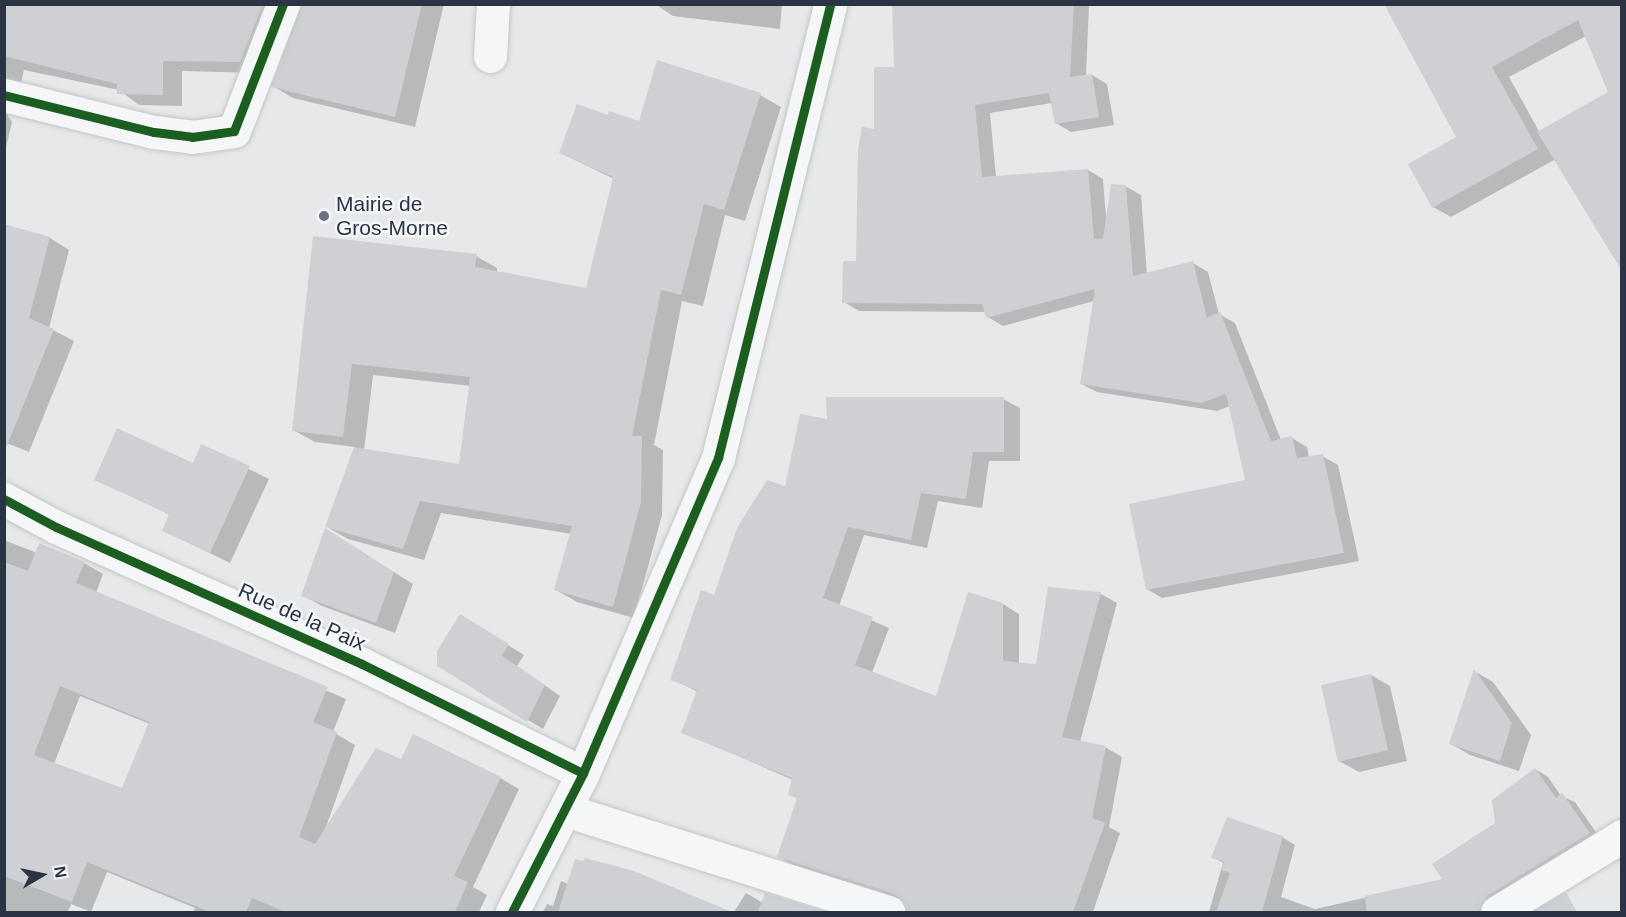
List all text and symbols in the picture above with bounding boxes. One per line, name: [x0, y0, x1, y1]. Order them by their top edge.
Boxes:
place label: Mairie de Gros-Morne: [336, 191, 448, 241]
marker: Mairie de Gros-Morne: [317, 209, 331, 223]
street label: Rue de la Paix: [234, 578, 370, 656]
north arrow: [12, 845, 72, 905]
text: N: [51, 865, 70, 879]

